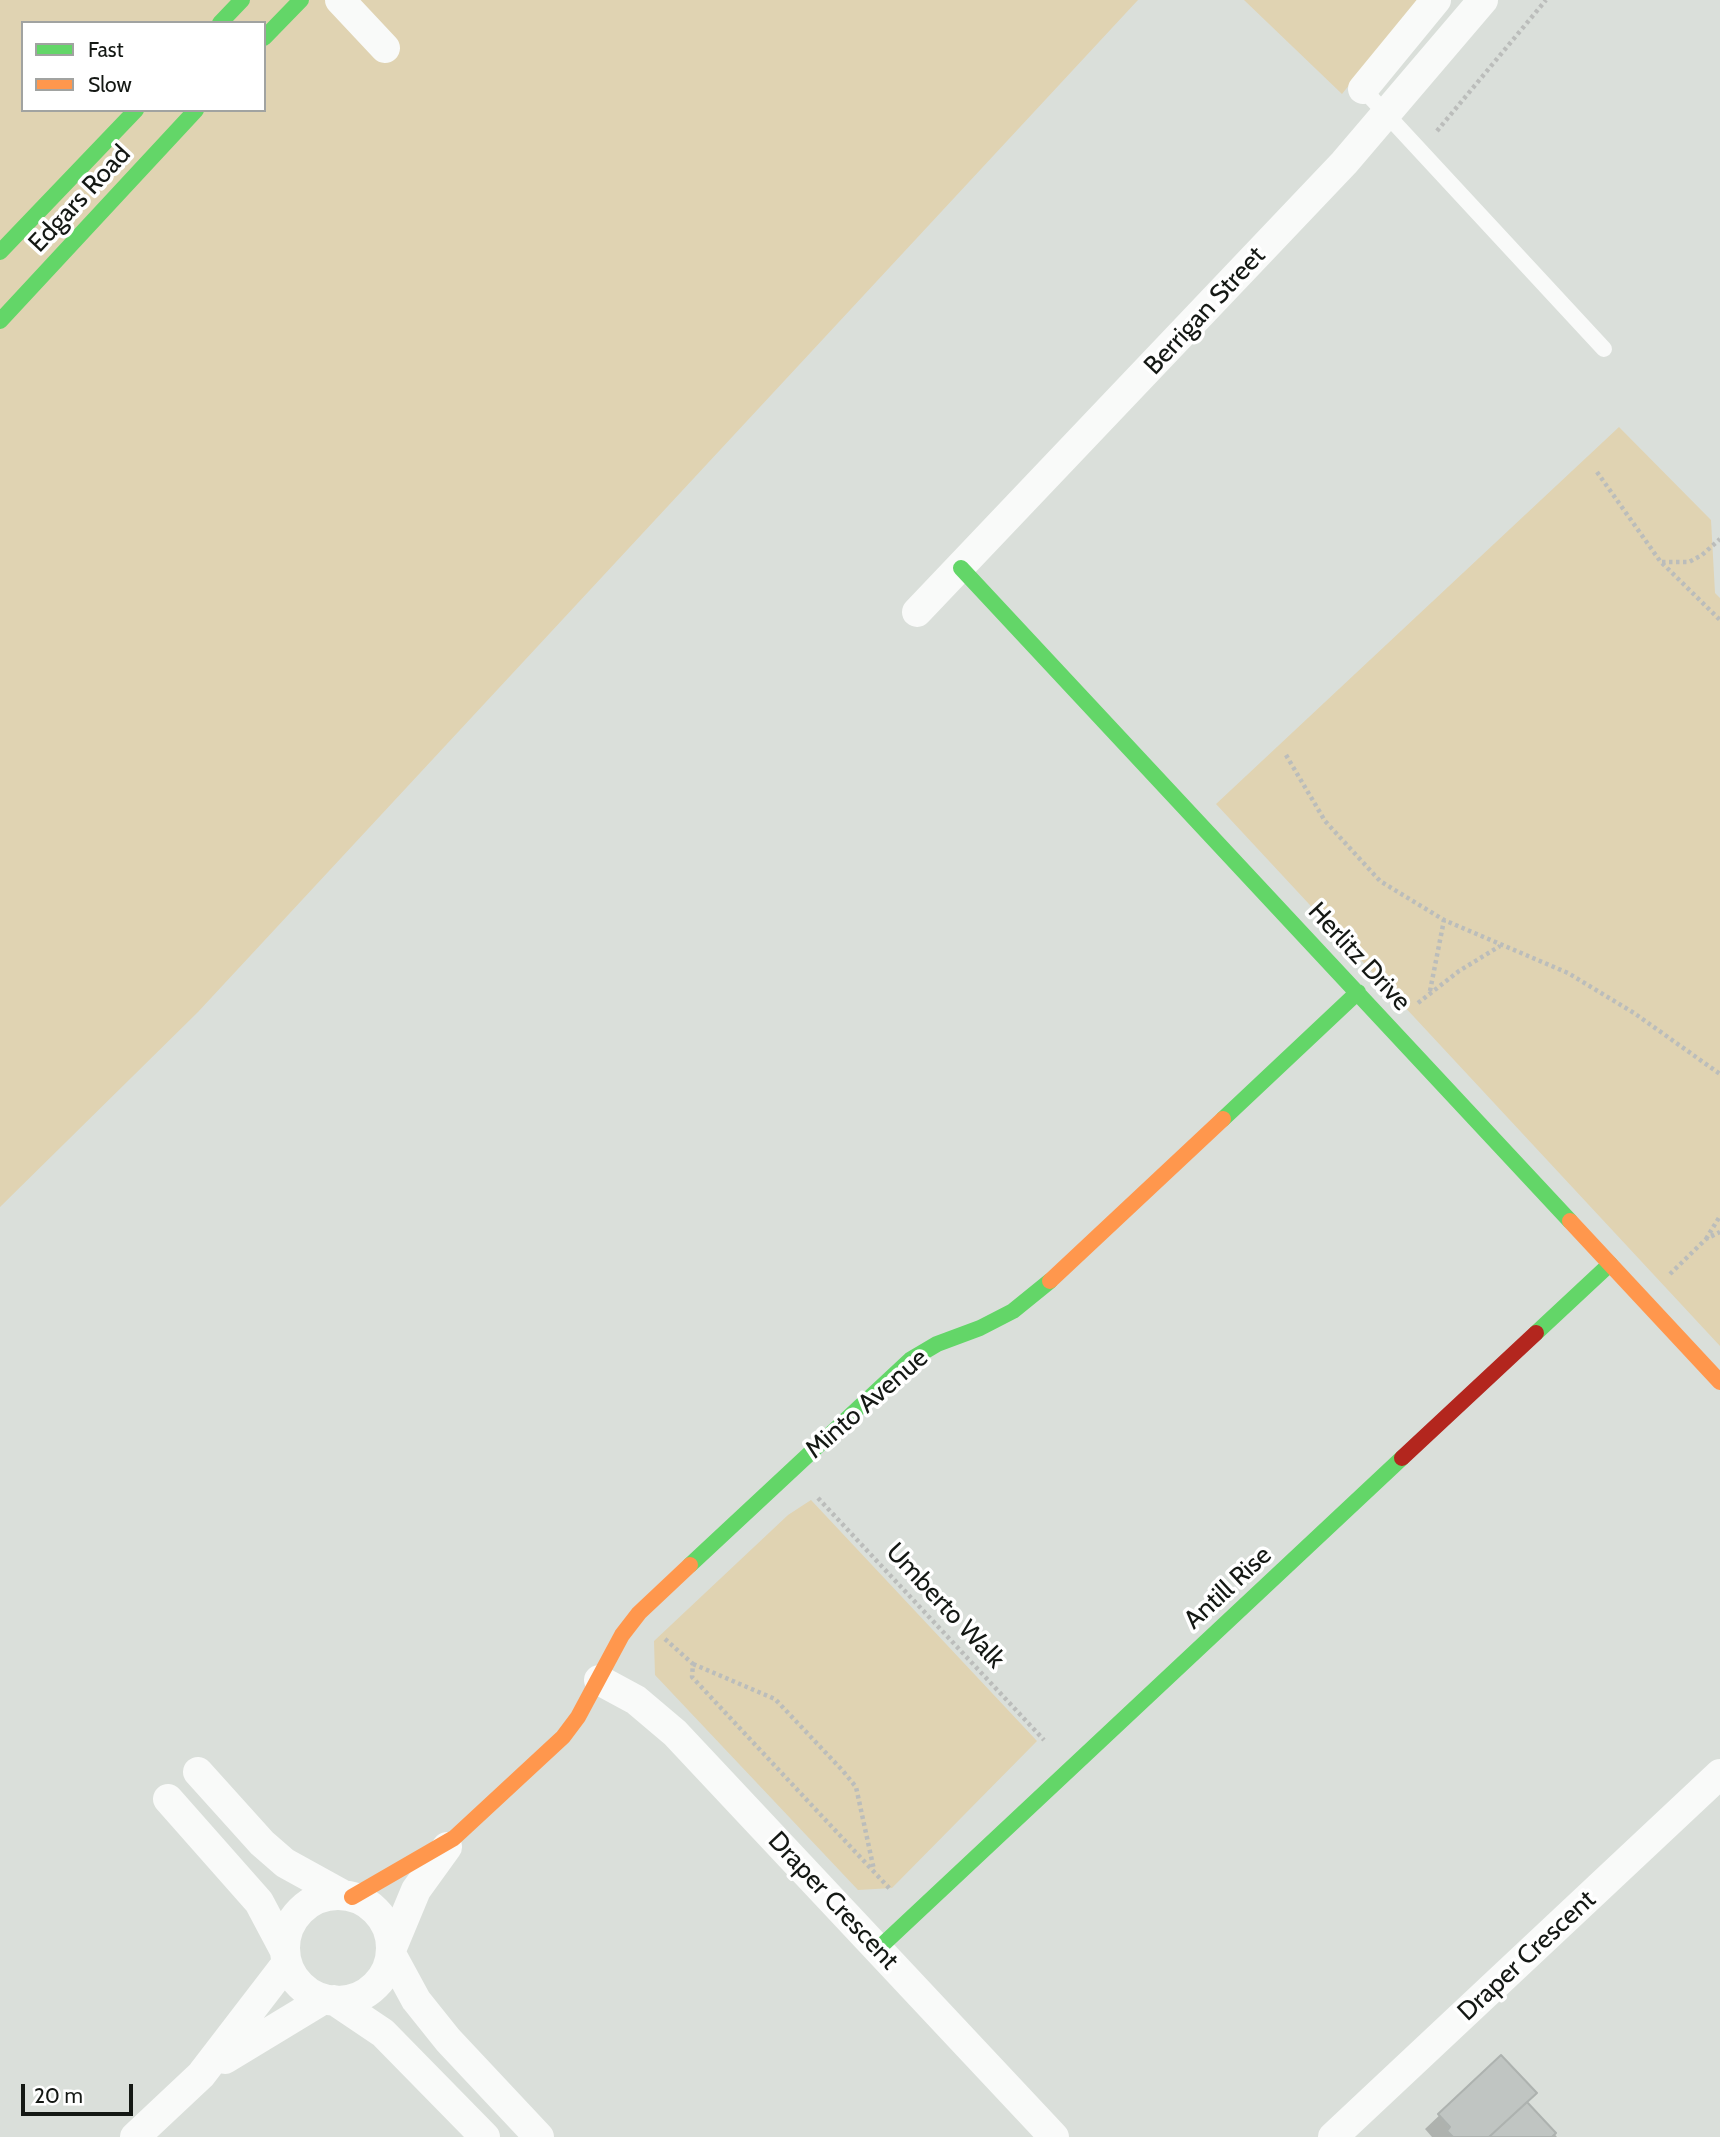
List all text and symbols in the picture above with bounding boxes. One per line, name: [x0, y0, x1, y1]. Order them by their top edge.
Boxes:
legend: [21, 21, 266, 112]
text: Fast: [88, 37, 124, 62]
text: Slow: [88, 72, 132, 97]
street label: Edgars Road: [23, 139, 137, 259]
street label: Berrigan Street: [1138, 241, 1272, 381]
street label: Herlitz Drive: [1301, 897, 1417, 1017]
street label: Minto Avenue: [799, 1342, 935, 1466]
street label: Umberto Walk: [879, 1537, 1011, 1675]
street label: Antill Rise: [1178, 1540, 1278, 1636]
street label: Draper Crescent: [761, 1826, 905, 1976]
street label: Draper Crescent: [1452, 1884, 1602, 2028]
scale bar: [24, 2070, 136, 2114]
text: 20 m: [34, 2083, 83, 2108]

